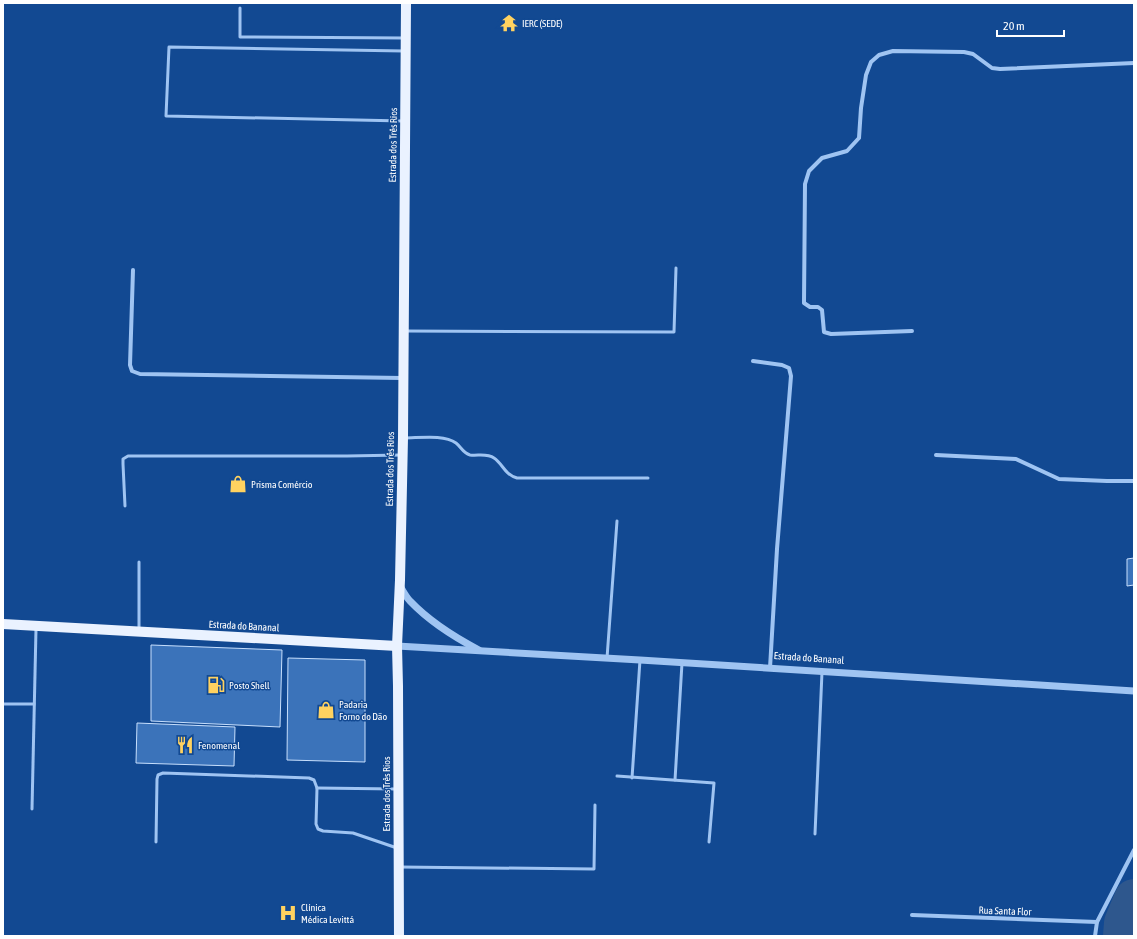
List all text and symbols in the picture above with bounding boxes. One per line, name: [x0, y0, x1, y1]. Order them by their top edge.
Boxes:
scale bar: [997, 12, 1064, 38]
temple icon: IERC (SEDE): [499, 13, 519, 33]
place label: IERC (SEDE): [522, 18, 563, 29]
text: 20 m: [1003, 19, 1025, 33]
street label: Estrada dos Três Rios: [387, 107, 399, 183]
street label: Estrada dos Três Rios: [384, 431, 396, 507]
shop icon: Prisma Comércio: [228, 474, 248, 494]
place label: Prisma Comércio: [251, 479, 313, 490]
street label: Estrada do Bananal: [208, 619, 280, 633]
street label: Estrada do Bananal: [773, 650, 845, 666]
fuel station icon: Posto Shell: [206, 675, 226, 695]
place label: Posto Shell: [229, 680, 270, 691]
place label: Padaria Forno do Dão: [339, 699, 387, 722]
shop icon: Padaria Forno do Dão: [316, 700, 336, 720]
restaurant icon: Fenomenal: [175, 735, 195, 755]
place label: Fenomenal: [198, 740, 240, 751]
street label: Estrada dos Três Rios: [381, 756, 392, 831]
place label: Clínica Médica Levittá: [301, 902, 354, 925]
hospital icon: Clínica Médica Levittá: [278, 903, 298, 923]
street label: Rua Santa Flor: [978, 905, 1033, 917]

